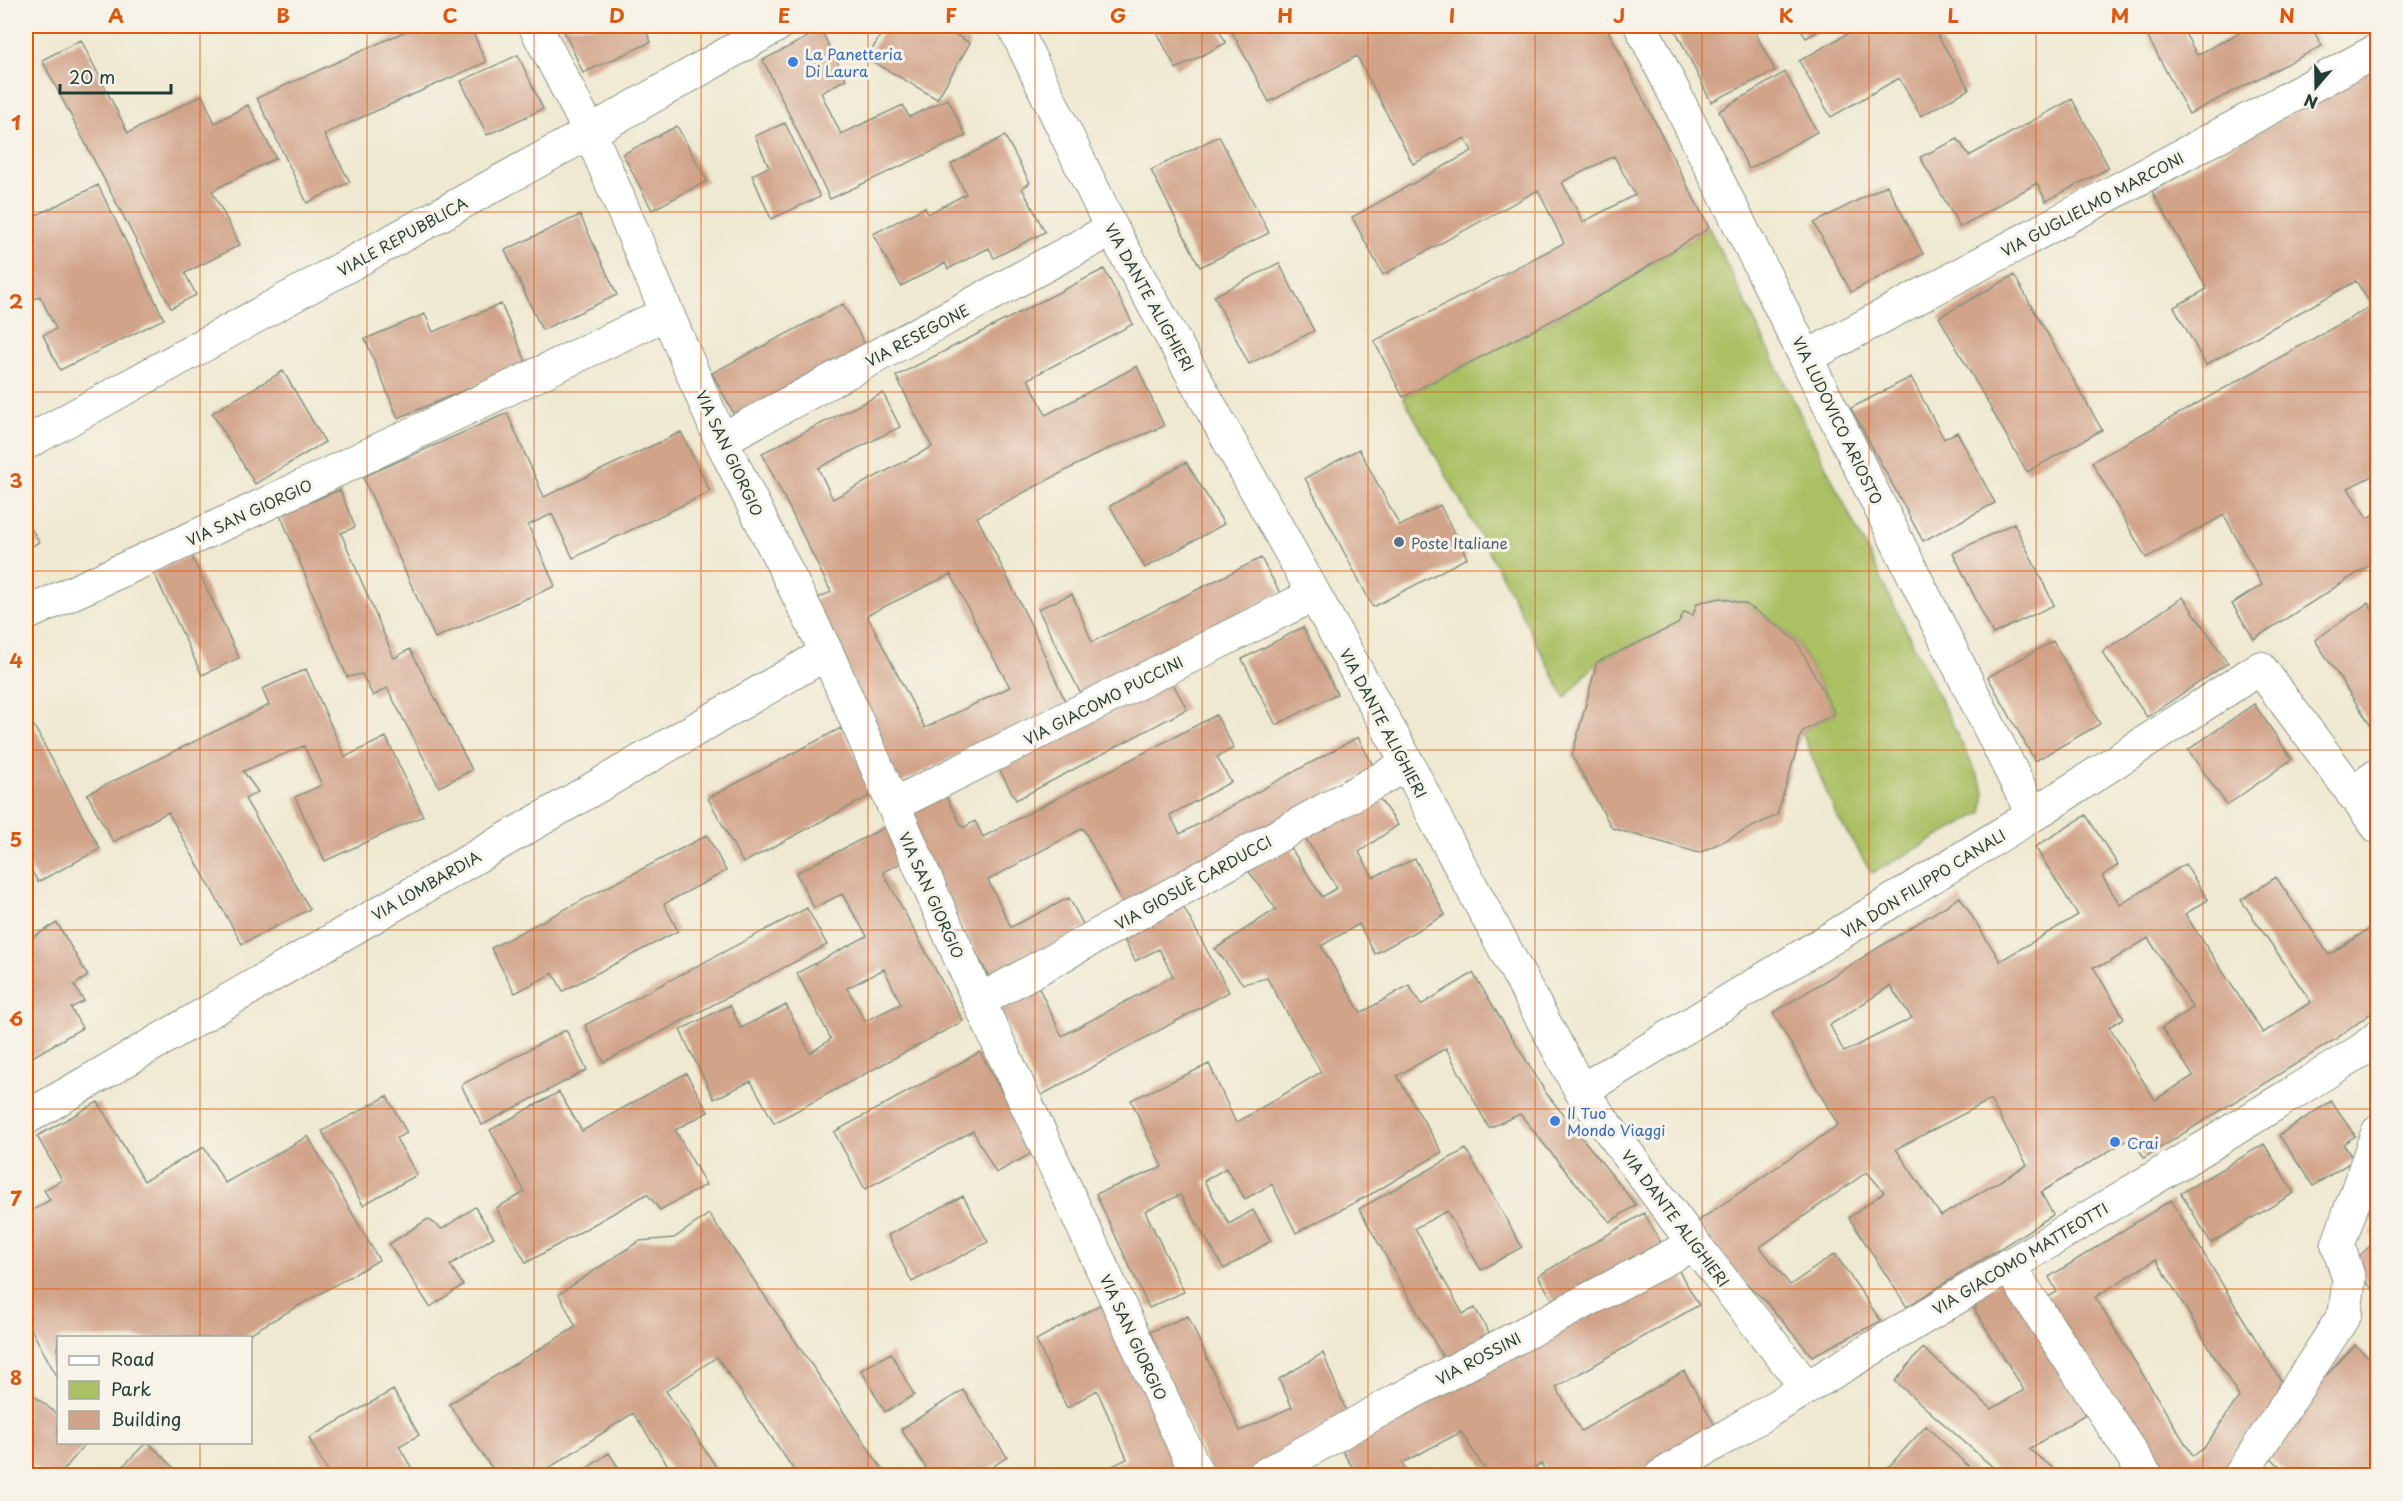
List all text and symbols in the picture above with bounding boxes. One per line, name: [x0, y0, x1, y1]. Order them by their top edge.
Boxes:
text: A: [108, 0, 124, 30]
text: B: [276, 0, 290, 30]
text: C: [442, 0, 458, 30]
text: D: [609, 0, 625, 30]
text: E: [778, 0, 790, 30]
text: F: [945, 0, 957, 30]
text: G: [1110, 0, 1126, 30]
text: H: [1277, 0, 1293, 30]
text: I: [1449, 0, 1455, 30]
text: J: [1613, 0, 1625, 30]
text: K: [1779, 0, 1794, 30]
text: L: [1947, 0, 1959, 30]
text: M: [2111, 0, 2129, 30]
text: N: [2279, 0, 2295, 30]
place label: La Panetteria Di Laura: [805, 42, 903, 82]
marker: La Panetteria Di Laura: [786, 55, 800, 69]
scale bar: [60, 57, 171, 95]
north arrow: [2286, 57, 2346, 117]
text: 20 m: [69, 63, 115, 90]
text: N: [2300, 89, 2321, 115]
text: 1: [11, 107, 21, 137]
street label: VIA GUGLIELMO MARCONI: [1997, 146, 2187, 262]
street label: VIALE REPUBBLICA: [333, 191, 471, 281]
street label: VIA DANTE ALIGHIERI: [1100, 218, 1200, 376]
text: 2: [9, 286, 23, 316]
street label: VIA RESEGONE: [861, 298, 973, 372]
street label: VIA LUDOVICO ARIOSTO: [1787, 332, 1889, 508]
street label: VIA SAN GIORGIO: [691, 386, 769, 520]
text: 3: [9, 465, 23, 495]
street label: VIA SAN GIORGIO: [182, 473, 316, 551]
place label: Poste Italiane: [1411, 531, 1508, 554]
marker: Poste Italiane: [1392, 535, 1406, 549]
street label: VIA DANTE ALIGHIERI: [1335, 644, 1433, 802]
text: 4: [9, 645, 23, 675]
street label: VIA GIACOMO PUCCINI: [1019, 650, 1187, 750]
street label: VIA DON FILIPPO CANALI: [1836, 823, 2010, 943]
text: 5: [10, 824, 22, 854]
street label: VIA SAN GIORGIO: [894, 828, 970, 962]
street label: VIA GIOSUÈ CARDUCCI: [1110, 829, 1276, 935]
street label: VIA LOMBARDIA: [367, 844, 485, 926]
text: 6: [9, 1003, 23, 1033]
place label: Il Tuo Mondo Viaggi: [1567, 1101, 1666, 1141]
marker: Il Tuo Mondo Viaggi: [1548, 1114, 1562, 1128]
place label: Crai: [2127, 1131, 2159, 1154]
marker: Crai: [2108, 1135, 2122, 1149]
street label: VIA DANTE ALIGHIERI: [1617, 1144, 1735, 1292]
text: 7: [10, 1183, 22, 1213]
street label: VIA GIACOMO MATTEOTTI: [1928, 1196, 2112, 1320]
street label: VIA SAN GIORGIO: [1095, 1270, 1173, 1404]
street label: VIA ROSSINI: [1431, 1326, 1525, 1390]
legend: [57, 1336, 252, 1444]
text: Road: [111, 1345, 155, 1372]
text: 8: [10, 1362, 22, 1392]
text: Park: [111, 1375, 151, 1402]
text: Building: [111, 1405, 181, 1432]

